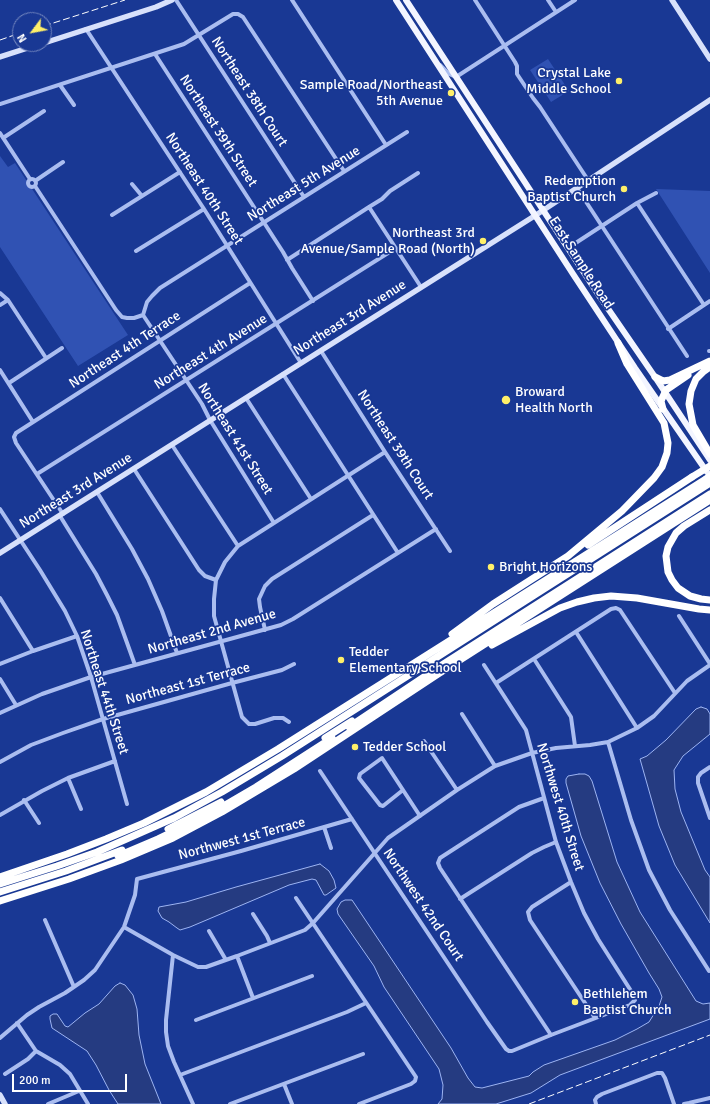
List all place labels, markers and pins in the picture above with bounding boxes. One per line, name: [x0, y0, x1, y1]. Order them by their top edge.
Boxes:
place label: Crystal Lake Middle School: [526, 65, 611, 98]
marker: Crystal Lake Middle School: [614, 76, 624, 86]
place label: Sample Road/Northeast 5th Avenue: [300, 77, 443, 110]
marker: Sample Road/Northeast 5th Avenue: [446, 88, 456, 98]
place label: Redemption Baptist Church: [527, 173, 616, 206]
marker: Redemption Baptist Church: [619, 184, 629, 194]
place label: Northeast 3rd Avenue/Sample Road (North): [301, 225, 475, 258]
marker: Northeast 3rd Avenue/Sample Road (North): [478, 236, 488, 246]
place label: Broward Health North: [515, 384, 593, 416]
marker: Broward Health North: [500, 394, 512, 406]
place label: Bright Horizons: [499, 559, 592, 575]
marker: Bright Horizons: [486, 562, 496, 572]
place label: Tedder Elementary School: [349, 644, 462, 676]
marker: Tedder Elementary School: [336, 655, 346, 665]
place label: Tedder School: [363, 739, 446, 755]
marker: Tedder School: [350, 742, 360, 752]
place label: Bethlehem Baptist Church: [583, 986, 672, 1018]
marker: Bethlehem Baptist Church: [570, 997, 580, 1007]

